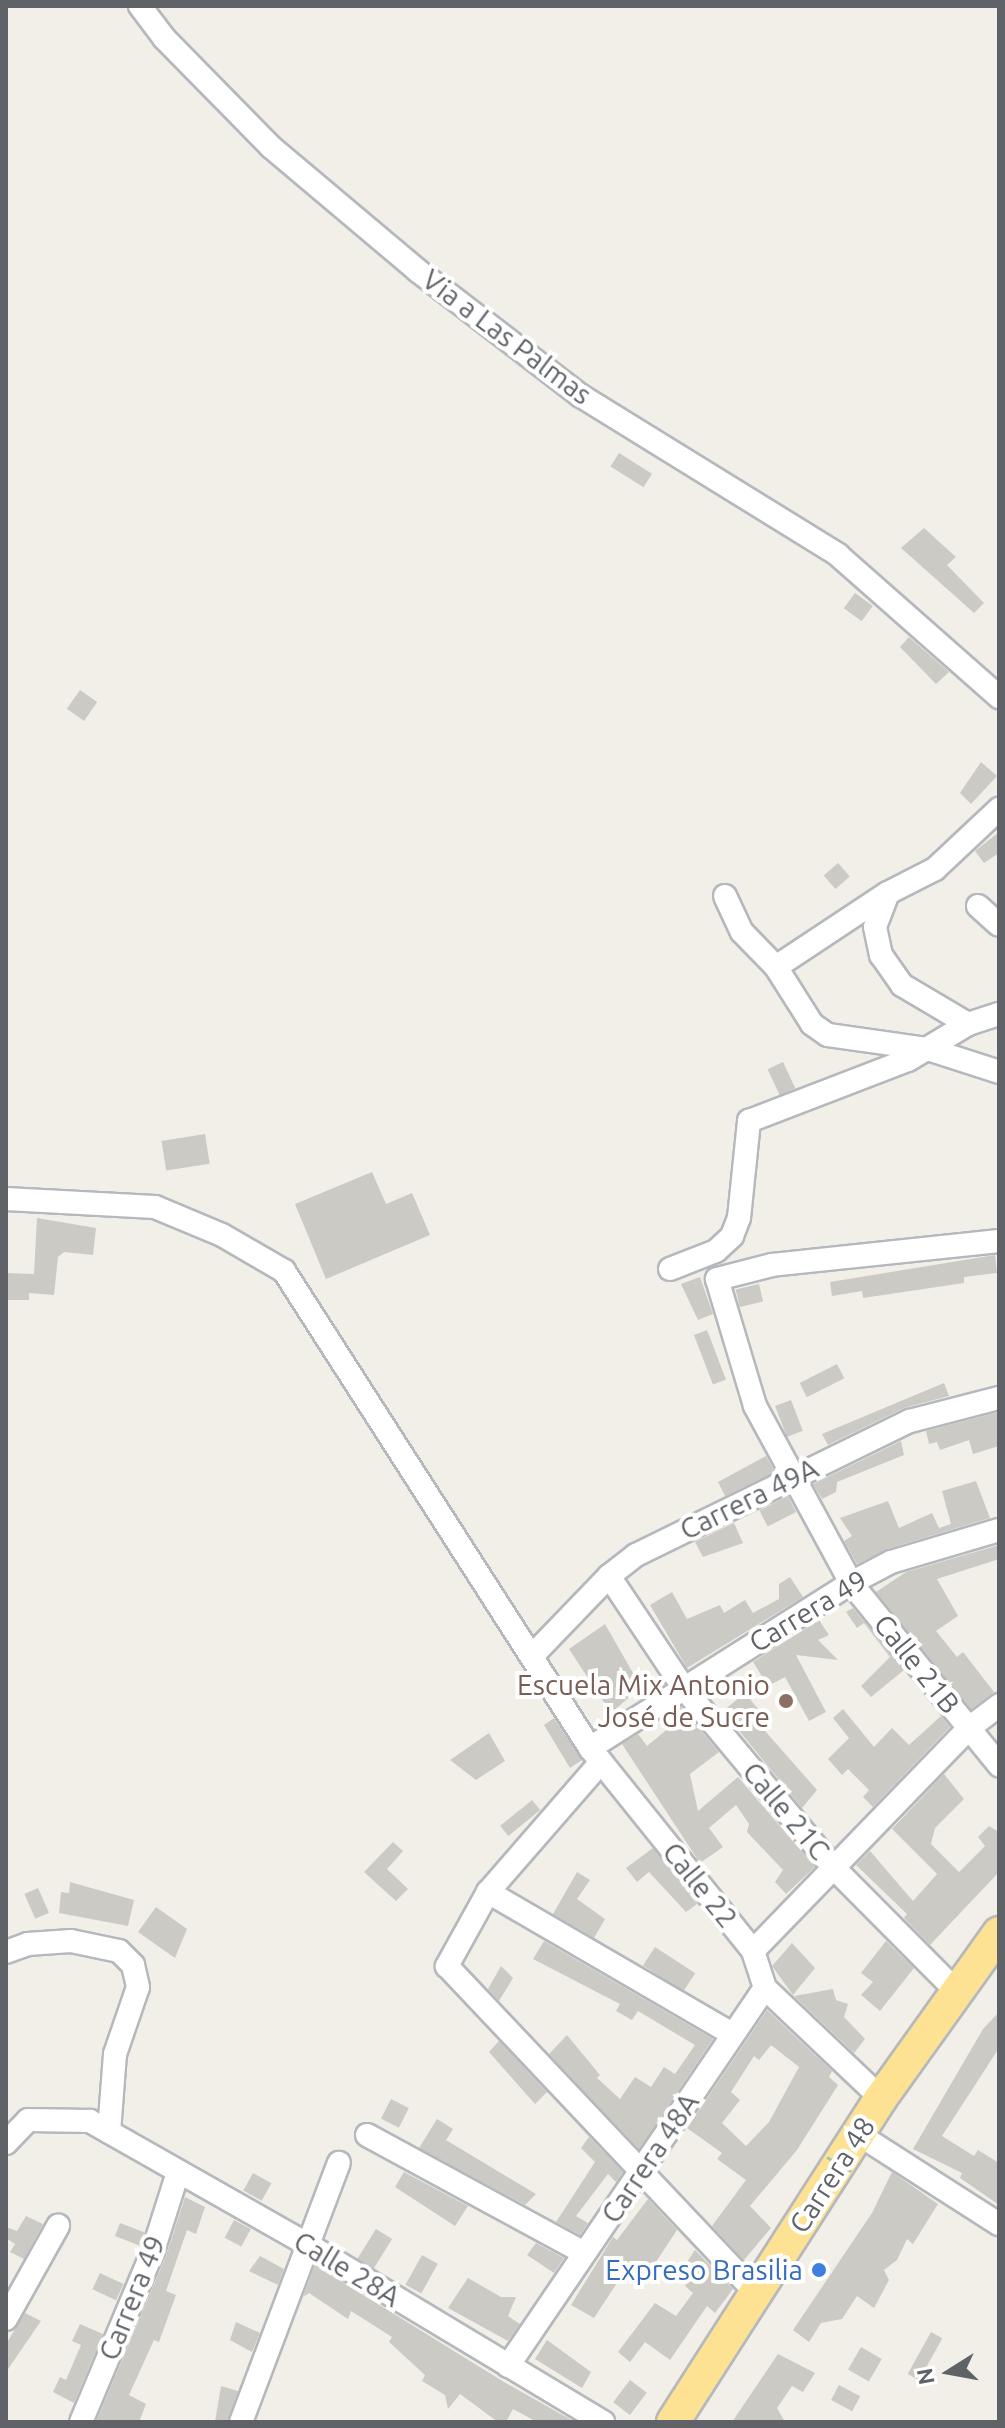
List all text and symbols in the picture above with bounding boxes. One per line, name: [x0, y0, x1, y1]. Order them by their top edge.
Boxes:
street label: Via a Las Palmas: [416, 262, 598, 412]
street label: Carrera 49A: [674, 1451, 824, 1547]
street label: Carrera 49: [743, 1563, 873, 1659]
street label: Calle 21B: [867, 1608, 967, 1720]
place label: Escuela Mix Antonio José de Sucre: [517, 1668, 770, 1734]
marker: Escuela Mix Antonio José de Sucre: [777, 1692, 795, 1710]
street label: Calle 21C: [736, 1755, 836, 1867]
street label: Calle 22: [656, 1836, 744, 1934]
street label: Carrera 48A: [594, 2087, 706, 2229]
street label: Carrera 48: [782, 2111, 882, 2239]
street label: Calle 28A: [288, 2224, 406, 2314]
street label: Carrera 49: [92, 2231, 172, 2365]
place label: Expreso Brasilia: [605, 2253, 803, 2287]
marker: Expreso Brasilia: [810, 2261, 828, 2279]
north arrow: [909, 2332, 989, 2412]
text: N: [911, 2366, 939, 2387]

